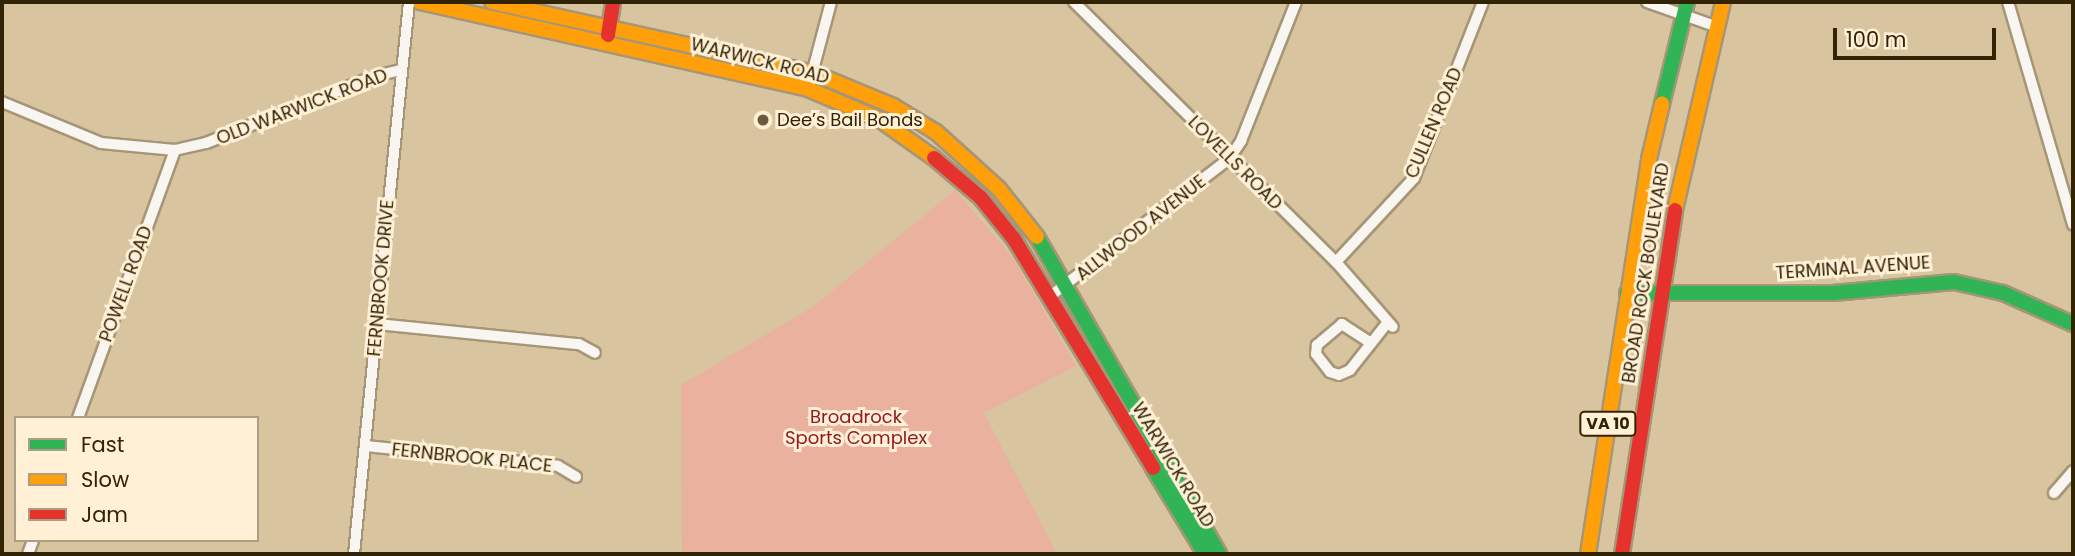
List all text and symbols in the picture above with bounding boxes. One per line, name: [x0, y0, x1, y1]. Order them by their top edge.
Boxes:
scale bar: [1837, 14, 2000, 58]
text: 100 m: [1846, 25, 1906, 54]
street label: WARWICK ROAD: [688, 33, 832, 89]
street label: OLD WARWICK ROAD: [213, 64, 391, 150]
street label: CULLEN ROAD: [1401, 64, 1467, 182]
place label: Dee’s Bail Bonds: [777, 109, 923, 131]
street label: LOVELLS ROAD: [1183, 111, 1287, 215]
marker: Dee’s Bail Bonds: [755, 112, 771, 128]
street label: BROAD ROCK BOULEVARD: [1618, 161, 1674, 385]
street label: ALLWOOD AVENUE: [1072, 171, 1210, 285]
street label: FERNBROOK DRIVE: [363, 199, 399, 357]
street label: POWELL ROAD: [95, 223, 157, 345]
street label: TERMINAL AVENUE: [1775, 252, 1931, 284]
street label: WARWICK ROAD: [1127, 399, 1219, 531]
park label: Broadrock Sports Complex: [785, 407, 927, 450]
road number: VA 10: [1578, 412, 1638, 436]
legend: [14, 416, 259, 542]
text: Fast: [81, 430, 124, 459]
street label: FERNBROOK PLACE: [391, 439, 553, 477]
text: Slow: [81, 465, 129, 494]
text: Jam: [81, 500, 128, 529]

